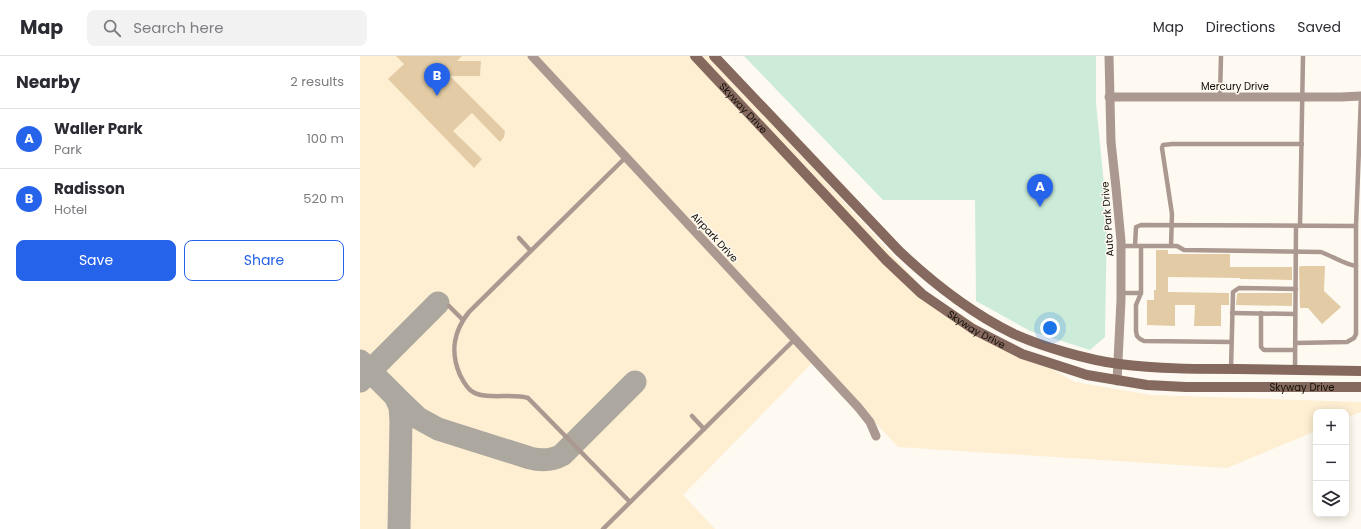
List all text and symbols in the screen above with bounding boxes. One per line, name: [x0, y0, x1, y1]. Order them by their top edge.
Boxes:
search box: [87, 10, 367, 46]
text: Map: [20, 14, 63, 41]
icon: search: [101, 17, 123, 39]
text: Search here: [133, 17, 224, 38]
text: Map: [1153, 17, 1184, 37]
text: Directions: [1206, 17, 1275, 37]
text: Saved: [1297, 17, 1341, 37]
pin: B: [424, 63, 450, 96]
text: Nearby: [16, 70, 80, 94]
text: 2 results: [290, 72, 344, 91]
street label: Skyway Drive: [715, 79, 771, 137]
street label: Mercury Drive: [1201, 79, 1269, 94]
text: Waller Park: [54, 118, 143, 139]
text: A: [24, 129, 34, 148]
text: 100 m: [307, 129, 344, 148]
text: Park: [54, 140, 82, 159]
pin: A: [1027, 174, 1053, 207]
text: Radisson: [54, 178, 125, 199]
street label: Auto Park Drive: [1097, 181, 1118, 257]
text: B: [25, 189, 33, 208]
text: 520 m: [303, 189, 344, 208]
text: Hotel: [54, 200, 87, 219]
street label: Airpark Drive: [688, 209, 742, 266]
button: Save: [16, 240, 176, 281]
button: Share: [184, 240, 344, 281]
street label: Skyway Drive: [944, 307, 1008, 352]
your location: [1040, 318, 1060, 338]
street label: Skyway Drive: [1269, 380, 1335, 395]
map controls: [1313, 409, 1349, 517]
button: +: [1313, 409, 1349, 445]
button: −: [1313, 445, 1349, 481]
button: layers: [1313, 481, 1349, 517]

